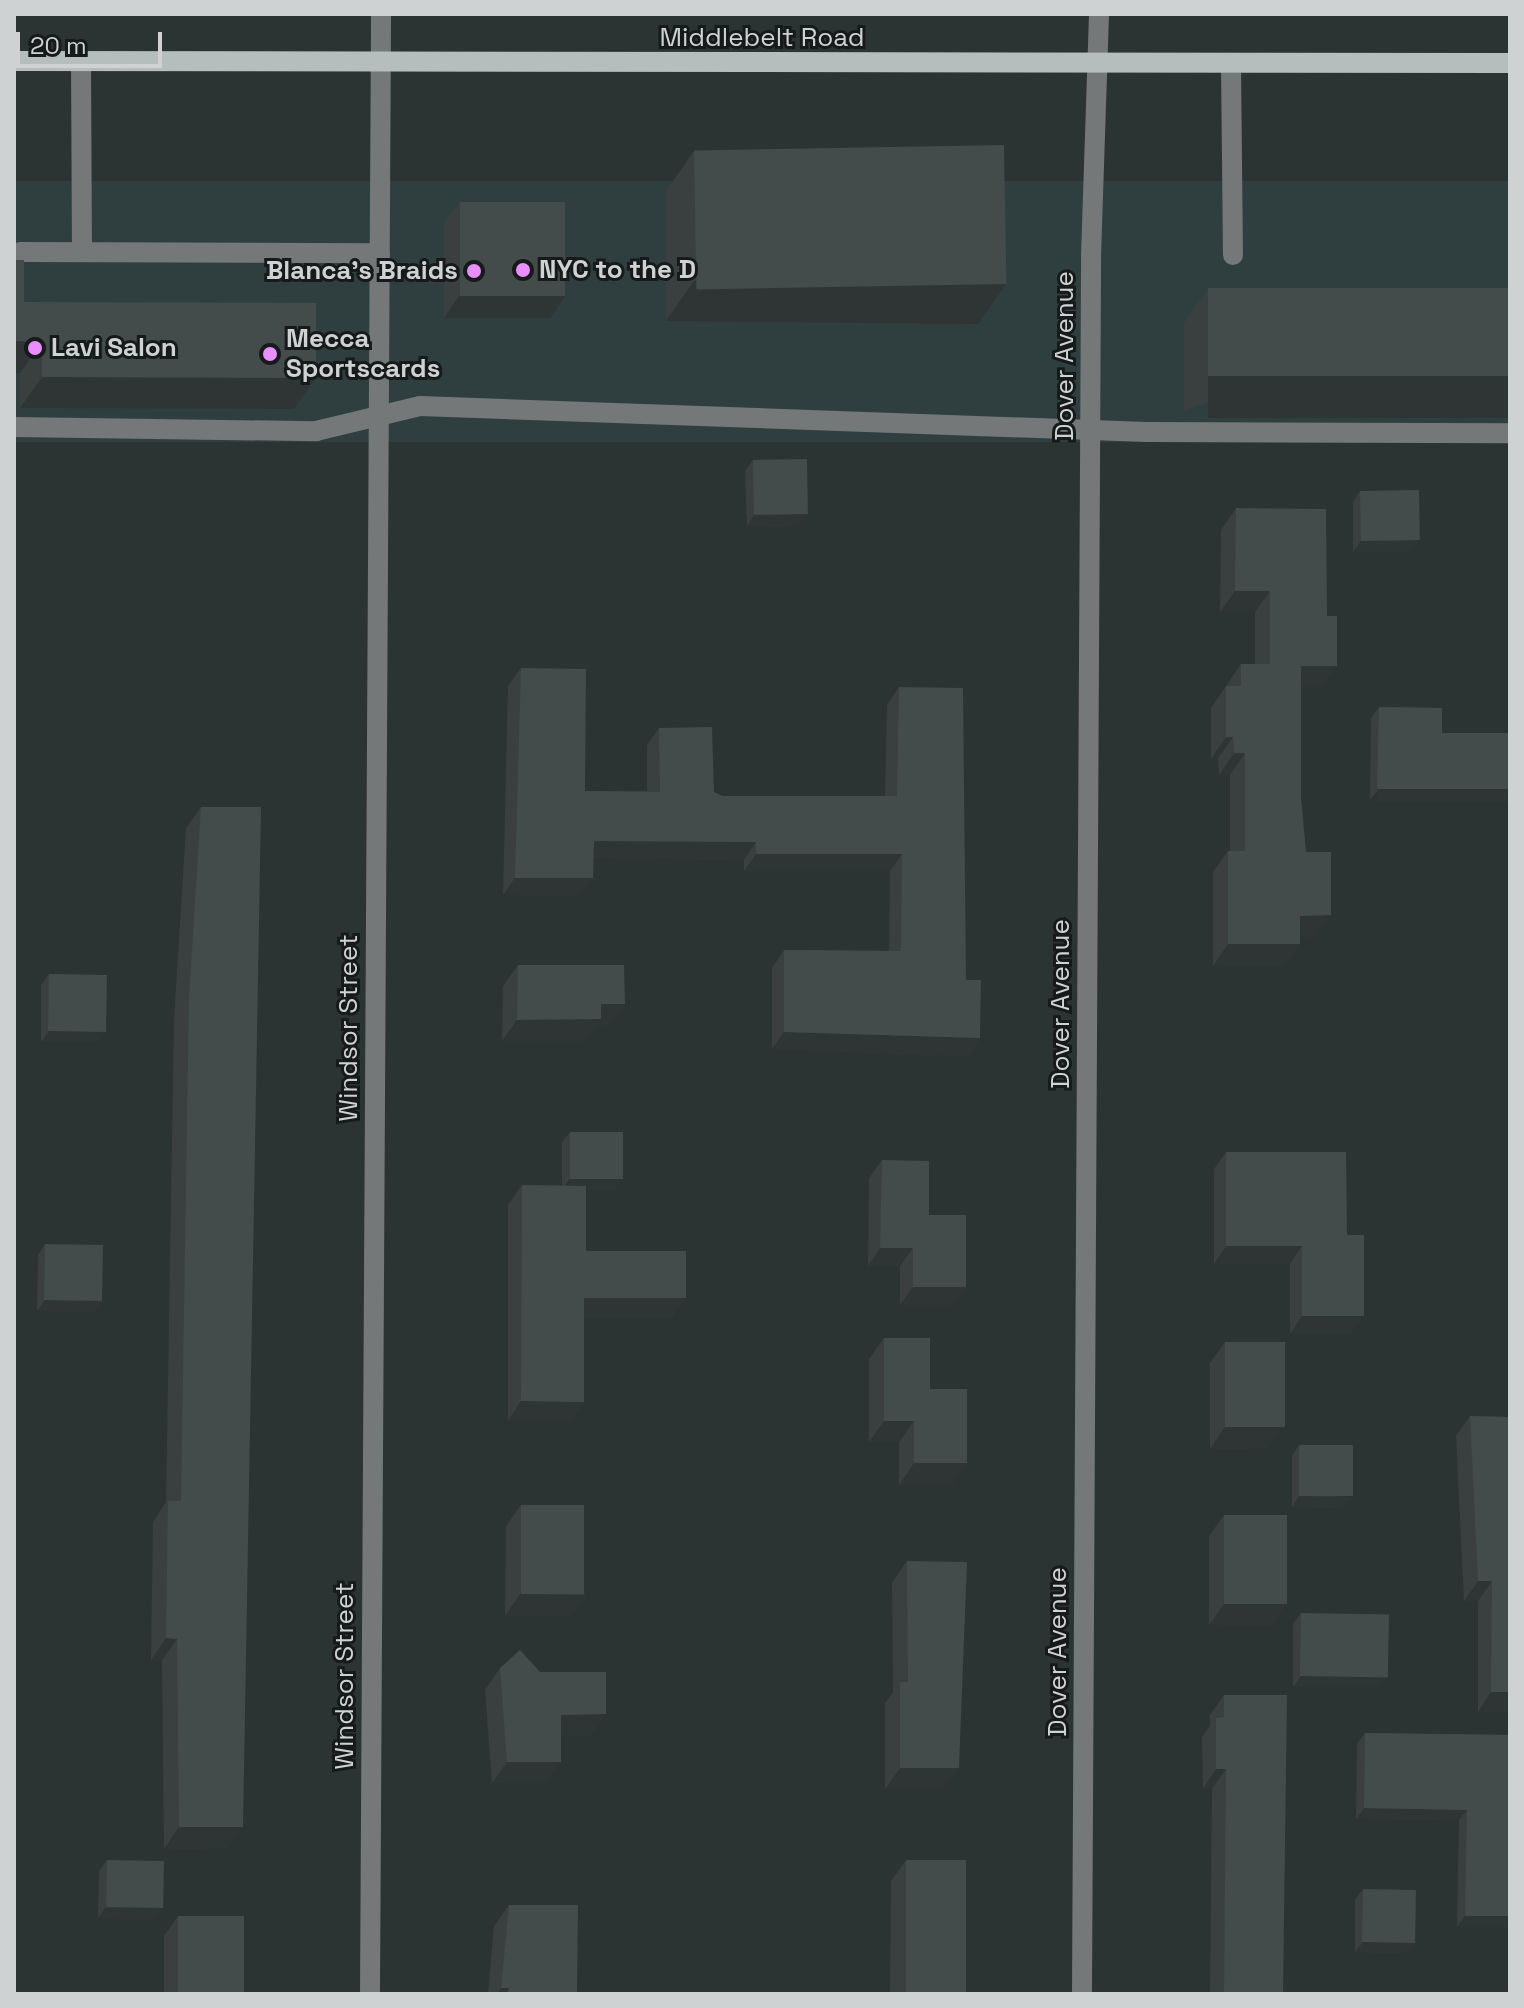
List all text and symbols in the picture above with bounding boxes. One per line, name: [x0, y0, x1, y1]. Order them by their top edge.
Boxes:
scale bar: [20, 16, 166, 66]
street label: Middlebelt Road: [659, 22, 865, 54]
text: 20 m: [30, 30, 87, 61]
place label: NYC to the D: [539, 254, 696, 286]
place label: Blanca's Braids: [266, 255, 458, 287]
marker: NYC to the D: [514, 261, 532, 279]
marker: Blanca's Braids: [465, 262, 483, 280]
street label: Dover Avenue: [1049, 271, 1081, 441]
place label: Mecca Sportscards: [286, 323, 440, 384]
place label: Lavi Salon: [51, 332, 177, 364]
marker: Lavi Salon: [26, 339, 44, 357]
marker: Mecca Sportscards: [261, 345, 279, 363]
street label: Dover Avenue: [1045, 919, 1077, 1089]
street label: Windsor Street: [333, 934, 365, 1122]
street label: Dover Avenue: [1042, 1567, 1074, 1737]
street label: Windsor Street: [329, 1582, 361, 1770]

